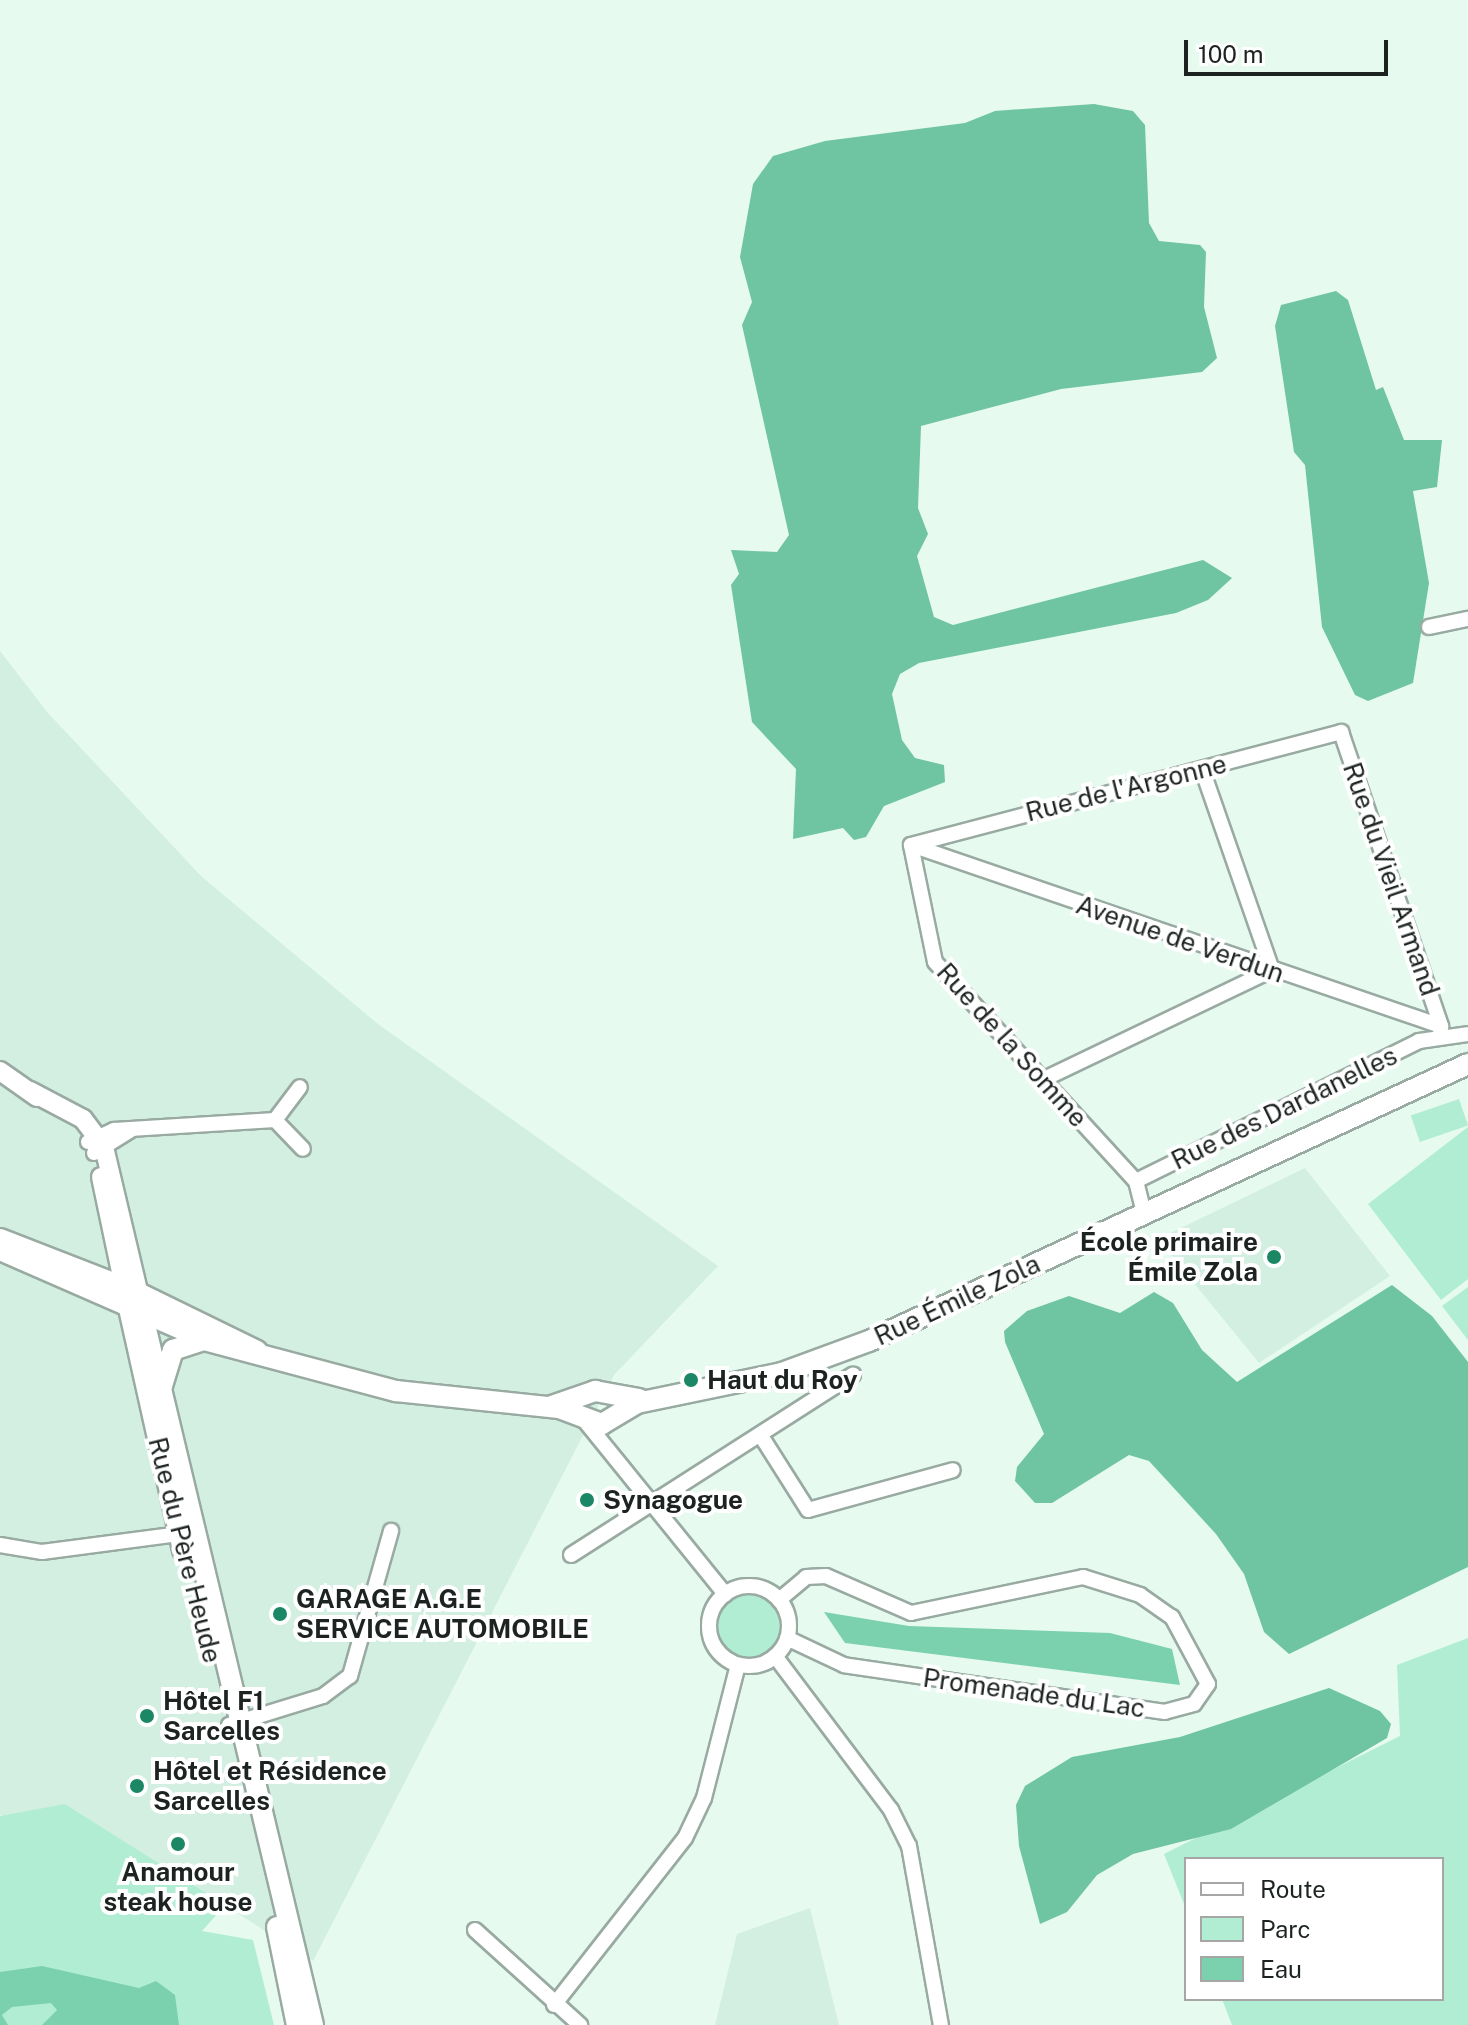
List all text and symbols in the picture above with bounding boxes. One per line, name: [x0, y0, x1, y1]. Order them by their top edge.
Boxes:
scale bar: [1188, 24, 1392, 74]
text: 100 m: [1198, 40, 1264, 68]
street label: Rue de l'Argonne: [1022, 748, 1230, 828]
street label: Rue du Vieil Armand: [1336, 758, 1446, 1000]
street label: Avenue de Verdun: [1071, 889, 1289, 989]
street label: Rue de la Somme: [930, 956, 1094, 1134]
street label: Rue des Dardanelles: [1166, 1040, 1402, 1176]
place label: École primaire Émile Zola: [1080, 1226, 1258, 1288]
street label: Rue Émile Zola: [869, 1248, 1045, 1352]
marker: École primaire Émile Zola: [1265, 1248, 1283, 1266]
place label: Haut du Roy: [707, 1364, 858, 1396]
marker: Haut du Roy: [682, 1371, 700, 1389]
street label: Rue du Père Heude: [142, 1434, 228, 1666]
place label: Synagogue: [603, 1484, 743, 1516]
marker: Synagogue: [578, 1491, 596, 1509]
place label: GARAGE A.G.E SERVICE AUTOMOBILE: [296, 1583, 589, 1644]
marker: GARAGE A.G.E SERVICE AUTOMOBILE: [271, 1605, 289, 1623]
street label: Promenade du Lac: [921, 1662, 1147, 1724]
place label: Hôtel F1 Sarcelles: [163, 1685, 280, 1746]
marker: Hôtel F1 Sarcelles: [138, 1707, 156, 1725]
place label: Hôtel et Résidence Sarcelles: [153, 1755, 387, 1816]
marker: Hôtel et Résidence Sarcelles: [128, 1777, 146, 1795]
marker: Anamour steak house: [169, 1835, 187, 1853]
place label: Anamour steak house: [103, 1856, 253, 1918]
legend: [1184, 1857, 1444, 2001]
text: Route: [1260, 1875, 1326, 1903]
text: Parc: [1260, 1915, 1311, 1943]
text: Eau: [1260, 1955, 1302, 1983]

